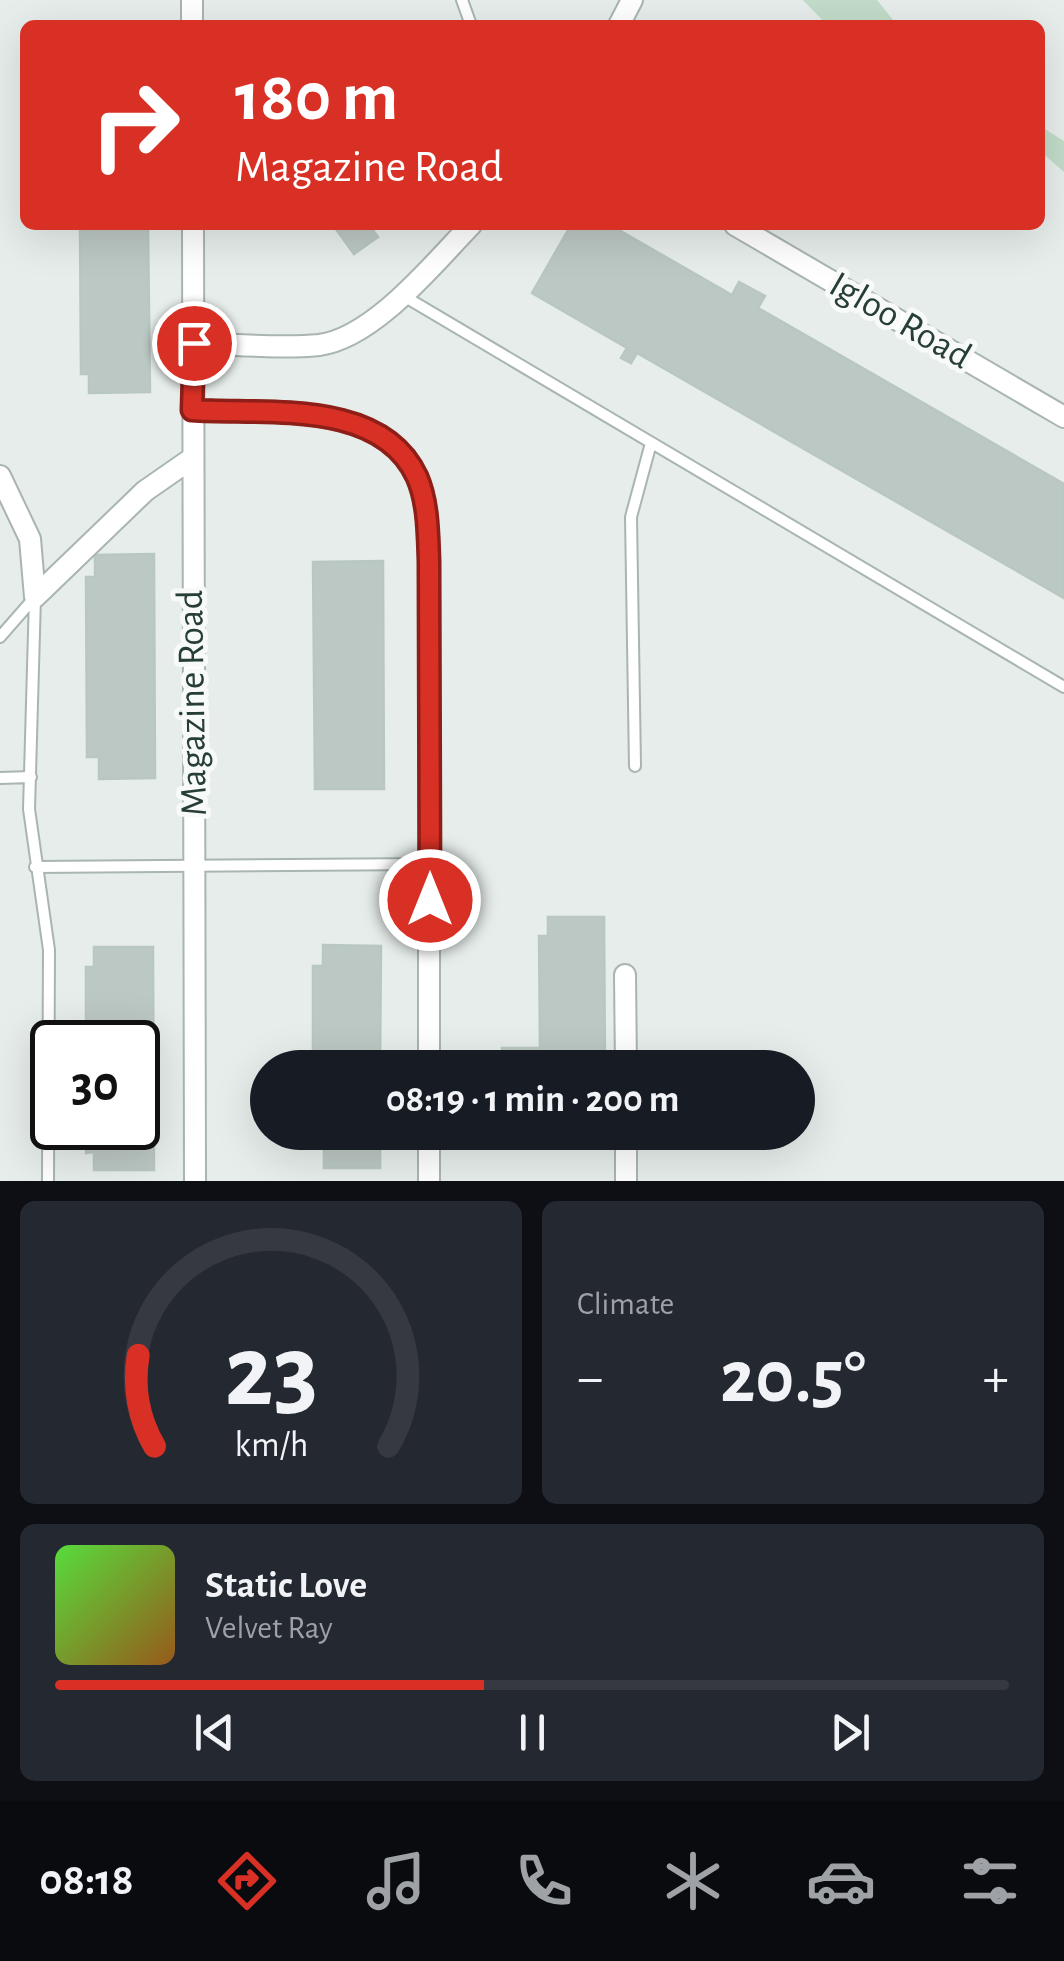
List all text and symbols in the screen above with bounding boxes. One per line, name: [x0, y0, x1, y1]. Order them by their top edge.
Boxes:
icon: right: [70, 60, 200, 190]
text: 180 m: [235, 63, 398, 133]
text: Magazine Road: [235, 145, 503, 190]
street label: Igloo Road: [823, 265, 977, 377]
pin: [152, 301, 237, 386]
icon: arrive: [167, 316, 222, 371]
street label: Magazine Road: [172, 589, 214, 817]
position arrow: [378, 848, 482, 952]
speed limit sign: 30: [30, 1020, 160, 1150]
text: 08:19 · 1 min · 200 m: [386, 1081, 679, 1119]
text: Climate: [577, 1288, 674, 1320]
text: 23: [224, 1321, 318, 1425]
text: 20.5°: [720, 1341, 866, 1416]
text: −: [577, 1351, 603, 1406]
text: +: [983, 1351, 1009, 1406]
text: km/h: [234, 1427, 308, 1463]
text: Static Love: [205, 1567, 367, 1605]
text: Velvet Ray: [205, 1612, 333, 1644]
icon: previous: [187, 1705, 242, 1760]
icon: pause: [505, 1705, 560, 1760]
icon: next: [823, 1705, 878, 1760]
icon: directions: [212, 1846, 282, 1916]
icon: music: [361, 1846, 431, 1916]
icon: phone: [509, 1846, 579, 1916]
icon: climate: [658, 1846, 728, 1916]
icon: car: [806, 1846, 876, 1916]
icon: filters: [955, 1846, 1025, 1916]
text: 08:18: [39, 1858, 134, 1903]

